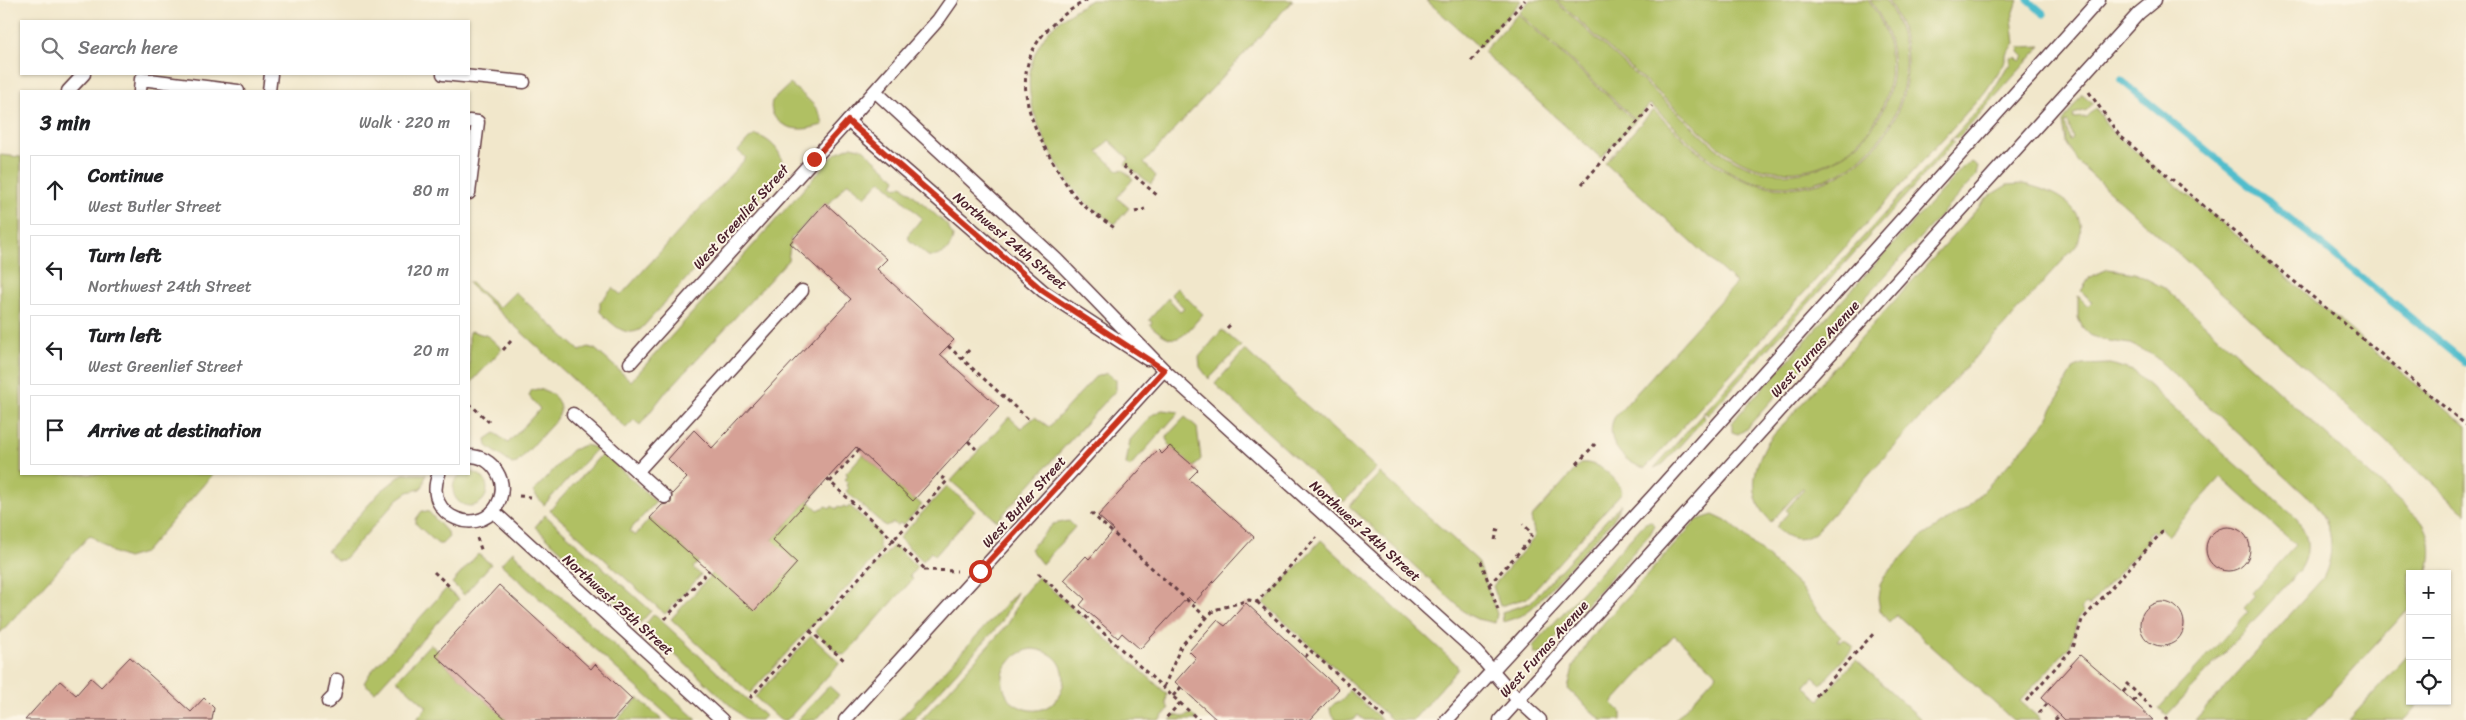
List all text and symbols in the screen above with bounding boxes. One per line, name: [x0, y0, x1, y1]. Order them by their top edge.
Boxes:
search box: [20, 20, 470, 75]
text: Search here: [78, 31, 178, 64]
icon: search: [38, 34, 66, 62]
text: 3 min: [40, 104, 90, 142]
text: Walk · 220 m: [359, 108, 450, 137]
route end: [803, 148, 826, 171]
street label: West Greenlief Street: [686, 157, 796, 276]
text: Continue: [88, 159, 164, 192]
icon: ahead: [41, 176, 69, 204]
text: 80 m: [413, 176, 449, 205]
street label: Northwest 24th Street: [947, 185, 1073, 297]
text: West Butler Street: [88, 192, 222, 221]
text: Turn left: [88, 239, 161, 272]
icon: left: [41, 256, 69, 284]
text: 120 m: [406, 256, 449, 285]
text: Northwest 24th Street: [88, 272, 252, 301]
street label: West Furnas Avenue: [1764, 294, 1866, 404]
text: Turn left: [88, 319, 161, 352]
icon: left: [41, 336, 69, 364]
text: 20 m: [413, 336, 449, 365]
text: West Greenlief Street: [88, 352, 242, 381]
text: Arrive at destination: [88, 414, 261, 447]
icon: arrive: [41, 416, 69, 444]
street label: West Butler Street: [976, 450, 1072, 554]
street label: Northwest 24th Street: [1303, 474, 1427, 588]
street label: Northwest 25th Street: [556, 548, 680, 662]
route start: [969, 560, 992, 583]
map controls: [2406, 570, 2451, 705]
button: +: [2406, 570, 2451, 615]
street label: West Furnas Avenue: [1493, 594, 1595, 704]
button: −: [2406, 615, 2451, 660]
button: locate: [2406, 660, 2451, 705]

